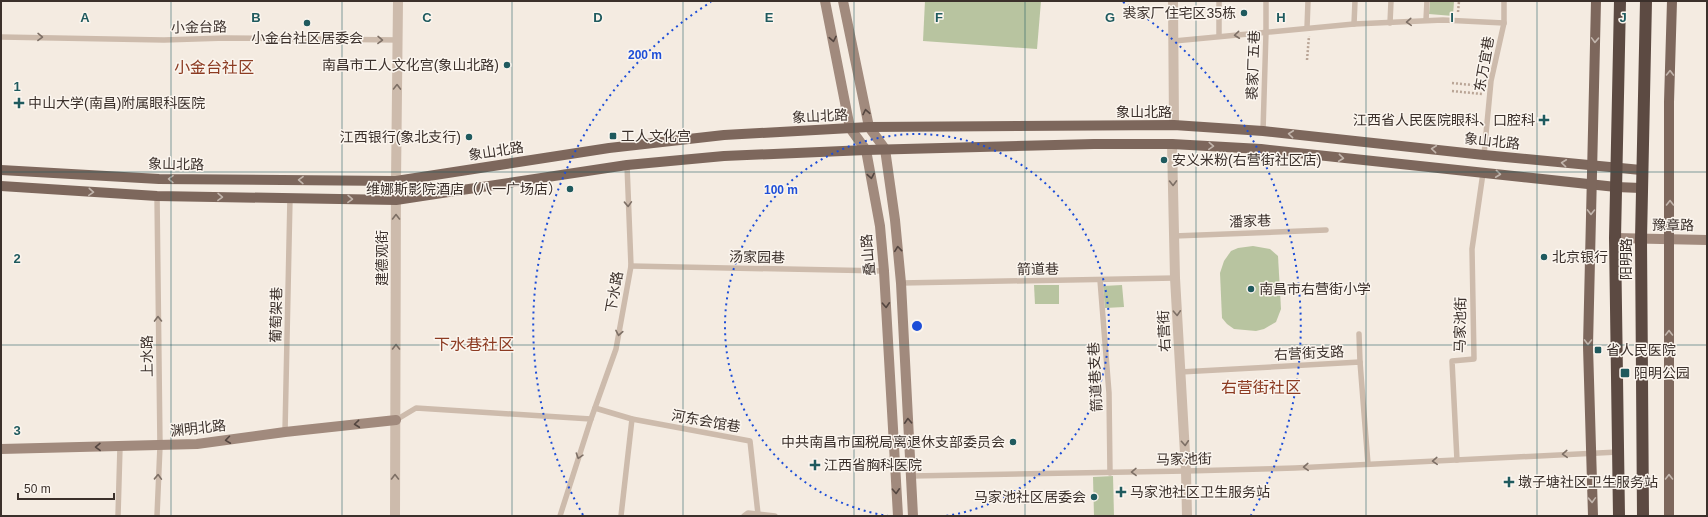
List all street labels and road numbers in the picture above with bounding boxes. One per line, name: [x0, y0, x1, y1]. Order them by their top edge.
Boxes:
street label: 小金台路: [171, 19, 227, 35]
street label: 裘家厂五巷: [1244, 30, 1262, 100]
street label: 东万宜巷: [1471, 35, 1497, 93]
street label: 象山北路: [1116, 104, 1172, 120]
street label: 象山北路: [792, 107, 848, 125]
street label: 象山北路: [1463, 130, 1521, 152]
street label: 象山北路: [467, 139, 525, 163]
street label: 象山北路: [148, 156, 204, 172]
street label: 潘家巷: [1229, 212, 1271, 230]
street label: 豫章路: [1652, 217, 1694, 233]
street label: 建德观街: [374, 230, 390, 286]
street label: 叠山路: [858, 233, 878, 277]
street label: 阳明路: [1618, 238, 1634, 280]
street label: 汤家园巷: [729, 249, 785, 265]
street label: 箭道巷: [1017, 261, 1059, 277]
street label: 下水路: [602, 270, 626, 314]
street label: 葡萄架巷: [268, 287, 284, 343]
street label: 马家池街: [1452, 297, 1468, 353]
street label: 右营街: [1155, 310, 1173, 352]
street label: 上水路: [139, 335, 155, 377]
street label: 箭道巷支巷: [1085, 342, 1105, 412]
street label: 右营街支路: [1274, 343, 1344, 363]
street label: 河东会馆巷: [670, 407, 742, 435]
street label: 渊明北路: [169, 417, 227, 439]
street label: 马家池街: [1156, 451, 1212, 467]

